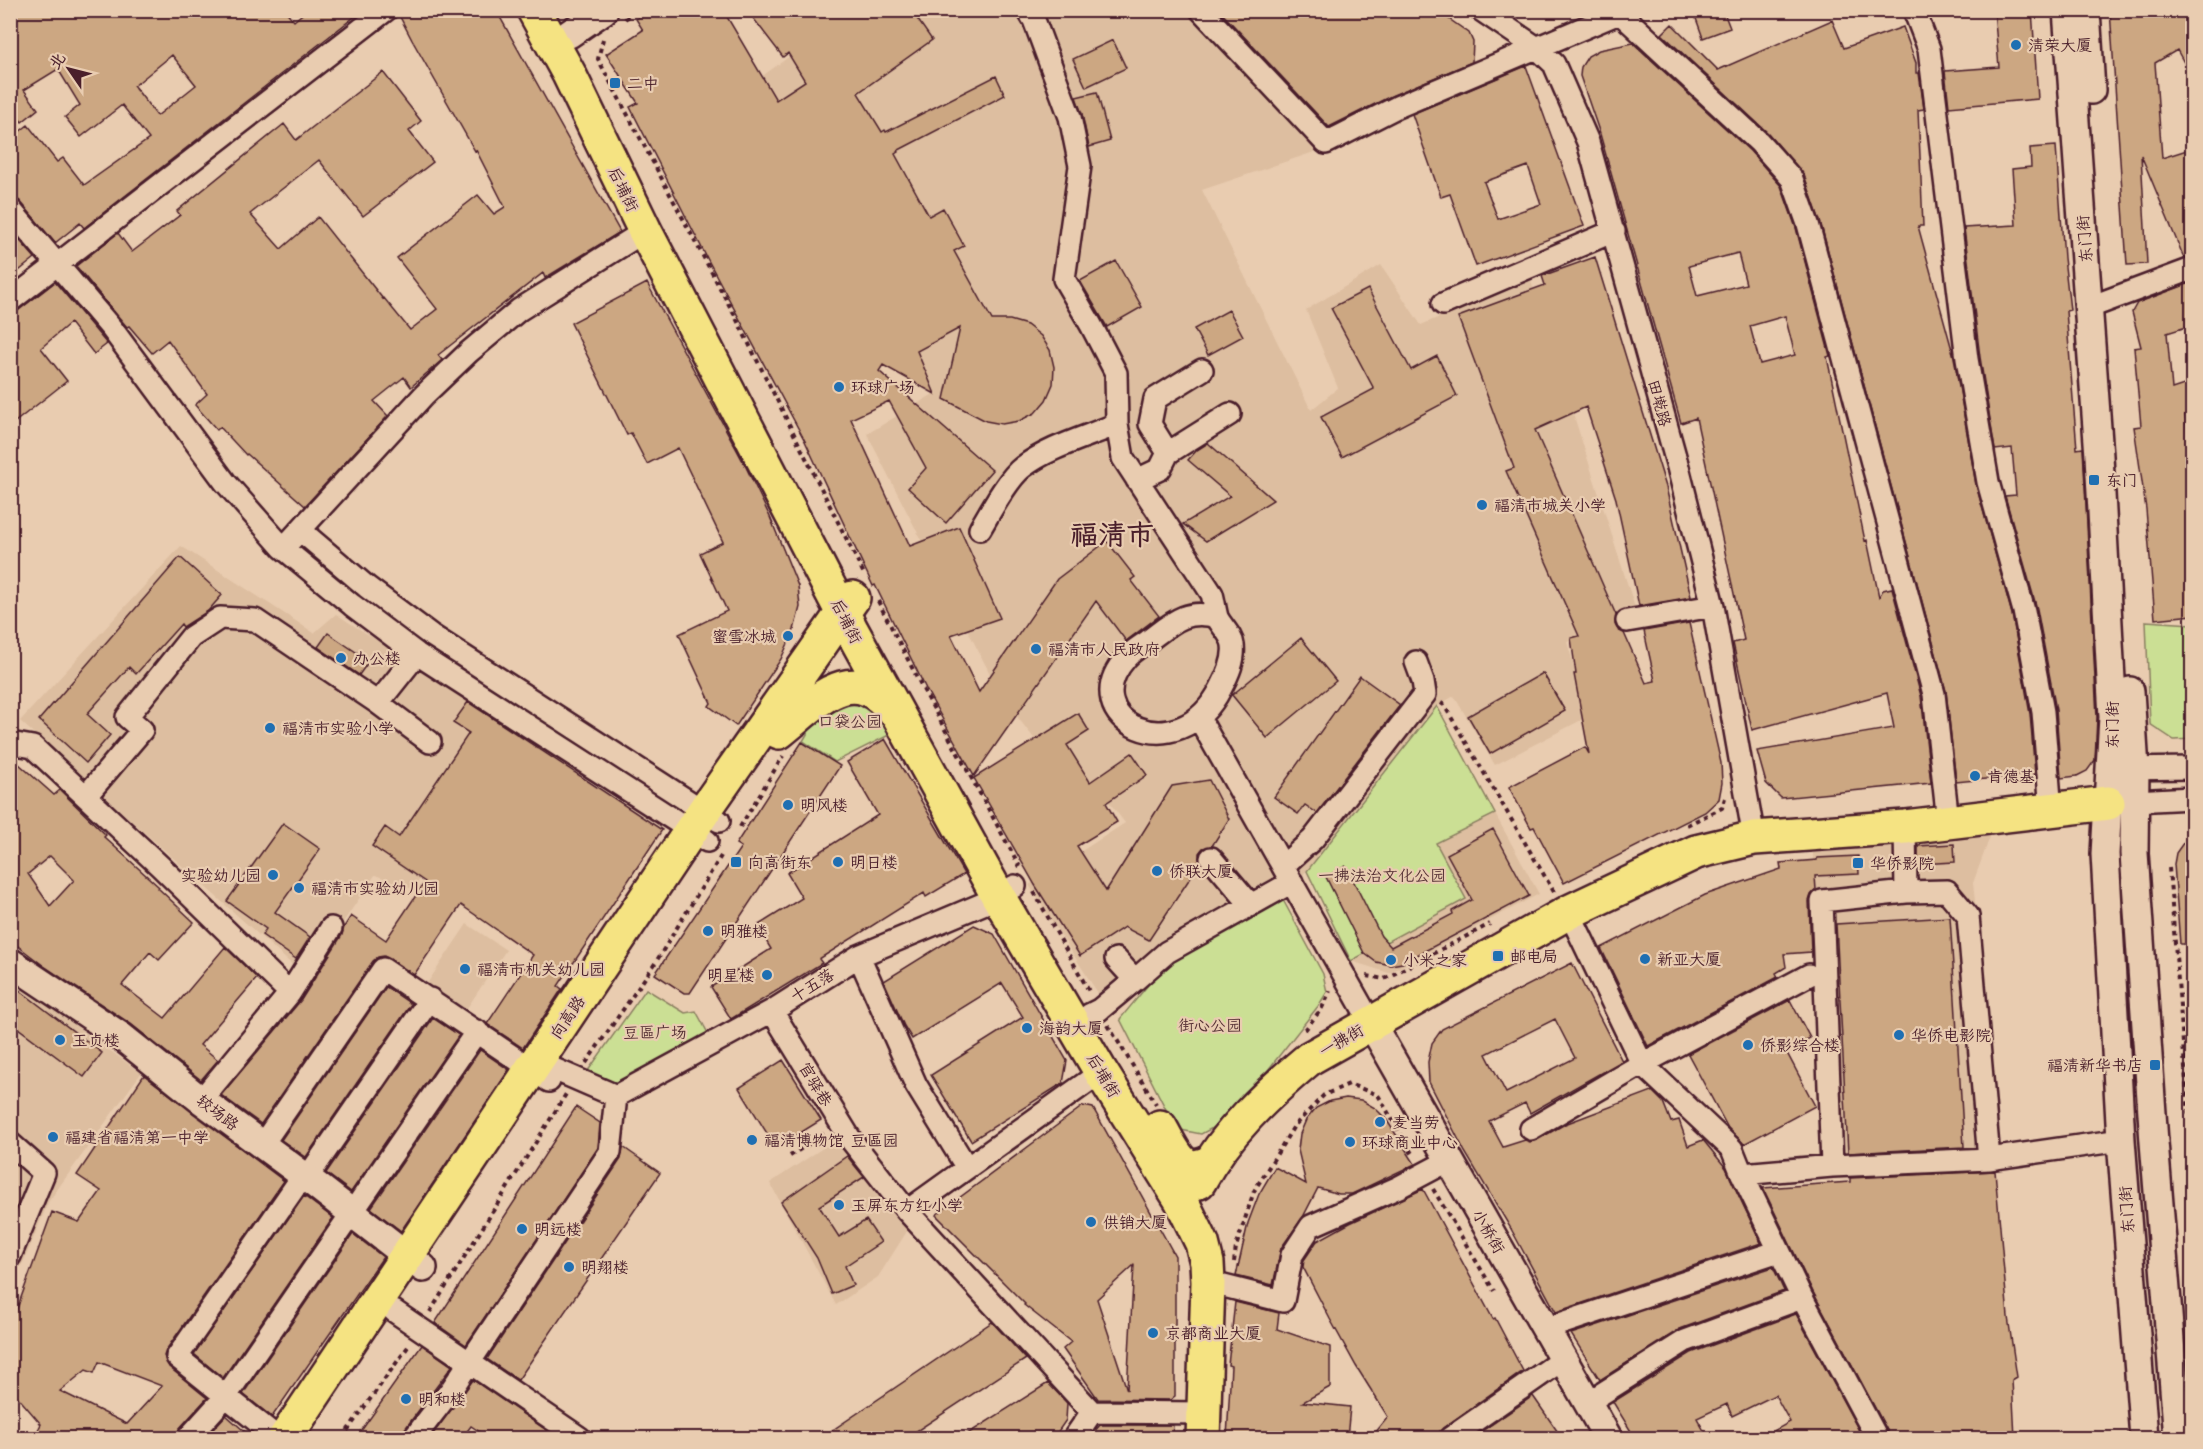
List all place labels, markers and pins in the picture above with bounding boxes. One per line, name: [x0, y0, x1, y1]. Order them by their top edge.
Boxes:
place label: 清荣大厦: [2028, 34, 2092, 59]
marker: 清荣大厦: [2009, 38, 2023, 52]
place label: 二中: [627, 72, 659, 97]
marker: 二中: [608, 76, 622, 90]
place label: 环球广场: [851, 376, 915, 401]
marker: 环球广场: [832, 380, 846, 394]
place label: 东门: [2106, 469, 2138, 494]
marker: 东门: [2087, 473, 2101, 487]
place label: 福清市城关小学: [1494, 494, 1606, 519]
marker: 福清市城关小学: [1475, 498, 1489, 512]
place label: 蜜雪冰城: [712, 625, 776, 650]
marker: 蜜雪冰城: [781, 629, 795, 643]
place label: 福清市人民政府: [1048, 638, 1160, 663]
marker: 福清市人民政府: [1029, 642, 1043, 656]
place label: 办公楼: [353, 647, 401, 672]
marker: 办公楼: [334, 651, 348, 665]
place label: 福清市实验小学: [282, 717, 394, 742]
marker: 福清市实验小学: [263, 721, 277, 735]
place label: 肯德基: [1987, 765, 2035, 790]
marker: 肯德基: [1968, 769, 1982, 783]
place label: 明风楼: [800, 794, 848, 819]
marker: 明风楼: [781, 798, 795, 812]
place label: 向高街东: [748, 851, 812, 876]
place label: 明日楼: [850, 851, 898, 876]
place label: 华侨影院: [1870, 852, 1934, 877]
marker: 向高街东: [729, 855, 743, 869]
marker: 明日楼: [831, 855, 845, 869]
marker: 华侨影院: [1851, 856, 1865, 870]
place label: 侨联大厦: [1169, 860, 1233, 885]
place label: 实验幼儿园: [181, 864, 261, 889]
marker: 侨联大厦: [1150, 864, 1164, 878]
marker: 实验幼儿园: [266, 868, 280, 882]
place label: 福清市实验幼儿园: [311, 877, 439, 902]
marker: 福清市实验幼儿园: [292, 881, 306, 895]
place label: 明雅楼: [720, 920, 768, 945]
marker: 明雅楼: [701, 924, 715, 938]
place label: 邮电局: [1510, 945, 1558, 970]
place label: 新亚大厦: [1657, 948, 1721, 973]
place label: 小米之家: [1403, 949, 1467, 974]
marker: 邮电局: [1491, 949, 1505, 963]
marker: 新亚大厦: [1638, 952, 1652, 966]
marker: 小米之家: [1384, 953, 1398, 967]
place label: 福清市机关幼儿园: [477, 958, 605, 983]
marker: 福清市机关幼儿园: [458, 962, 472, 976]
place label: 明星楼: [707, 964, 755, 989]
marker: 明星楼: [760, 968, 774, 982]
place label: 海韵大厦: [1039, 1017, 1103, 1042]
marker: 海韵大厦: [1020, 1021, 1034, 1035]
place label: 华侨电影院: [1911, 1024, 1991, 1049]
marker: 华侨电影院: [1892, 1028, 1906, 1042]
place label: 玉贞楼: [72, 1029, 120, 1054]
marker: 玉贞楼: [53, 1033, 67, 1047]
place label: 侨影综合楼: [1760, 1034, 1840, 1059]
marker: 侨影综合楼: [1741, 1038, 1755, 1052]
place label: 福清新华书店: [2047, 1054, 2143, 1079]
marker: 福清新华书店: [2148, 1058, 2162, 1072]
place label: 麦当劳: [1392, 1111, 1440, 1136]
marker: 麦当劳: [1373, 1115, 1387, 1129]
place label: 福建省福清第一中学: [65, 1126, 209, 1151]
place label: 福清博物馆 豆區园: [764, 1129, 898, 1154]
marker: 福建省福清第一中学: [46, 1130, 60, 1144]
place label: 环球商业中心: [1362, 1131, 1458, 1156]
marker: 福清博物馆 豆區园: [745, 1133, 759, 1147]
marker: 环球商业中心: [1343, 1135, 1357, 1149]
place label: 玉屏东方红小学: [851, 1194, 963, 1219]
marker: 玉屏东方红小学: [832, 1198, 846, 1212]
place label: 供销大厦: [1103, 1211, 1167, 1236]
marker: 供销大厦: [1084, 1215, 1098, 1229]
place label: 明远楼: [534, 1218, 582, 1243]
marker: 明远楼: [515, 1222, 529, 1236]
place label: 明翔楼: [581, 1256, 629, 1281]
marker: 明翔楼: [562, 1260, 576, 1274]
place label: 京都商业大厦: [1165, 1322, 1261, 1347]
marker: 京都商业大厦: [1146, 1326, 1160, 1340]
place label: 明和楼: [418, 1388, 466, 1413]
marker: 明和楼: [399, 1392, 413, 1406]

